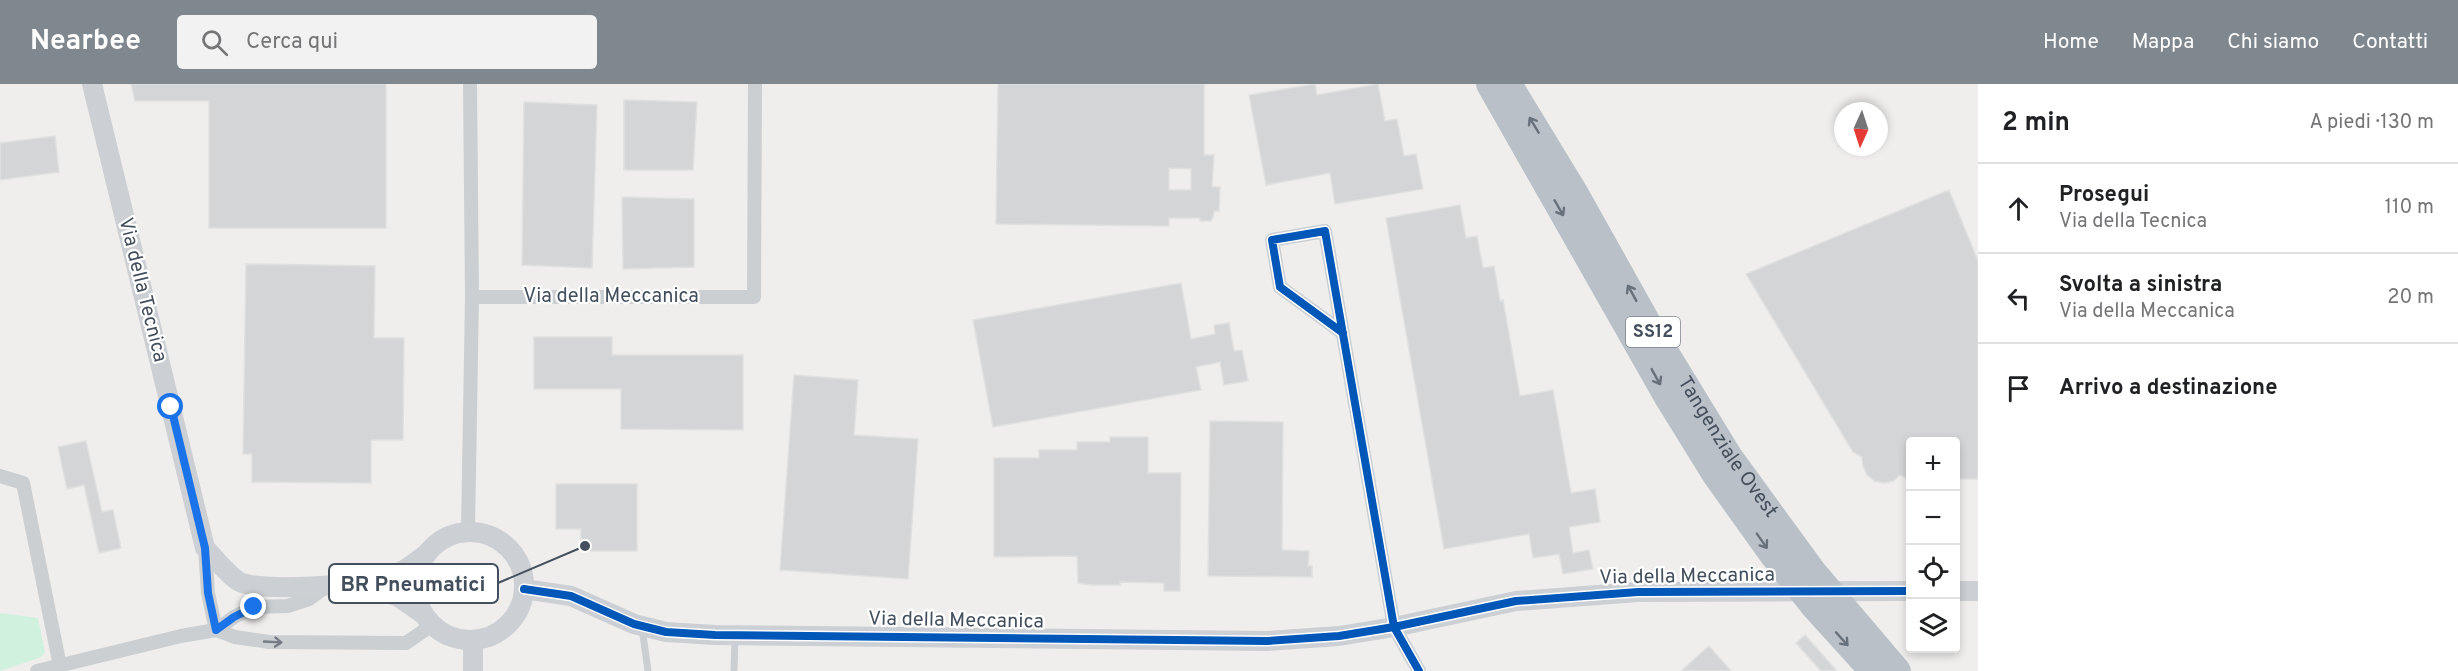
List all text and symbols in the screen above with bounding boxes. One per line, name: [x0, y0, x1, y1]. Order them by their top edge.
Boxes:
search box: [177, 15, 597, 69]
text: Nearbee: [30, 24, 141, 60]
icon: search: [198, 26, 231, 59]
text: Cerca qui: [246, 29, 338, 56]
text: Home: [2043, 29, 2099, 56]
text: Mappa: [2132, 29, 2194, 56]
text: Chi siamo: [2227, 29, 2319, 56]
text: Contatti: [2352, 29, 2428, 56]
north arrow: [1834, 102, 1888, 156]
text: 2 min: [2002, 107, 2070, 140]
text: A piedi · 130 m: [2310, 110, 2434, 136]
one-way arrow: [1527, 117, 1539, 134]
text: Prosegui: [2059, 182, 2149, 209]
icon: ahead: [2002, 192, 2035, 225]
text: 110 m: [2385, 195, 2434, 221]
one-way arrow: [1554, 199, 1566, 216]
text: Via della Tecnica: [2059, 209, 2207, 235]
street label: Via della Tecnica: [111, 215, 173, 365]
text: Svolta a sinistra: [2059, 272, 2222, 299]
icon: left: [2002, 282, 2035, 315]
street label: Via della Meccanica: [523, 284, 699, 310]
one-way arrow: [1625, 285, 1637, 302]
text: 20 m: [2387, 285, 2434, 311]
text: Via della Meccanica: [2059, 299, 2235, 325]
road number: SS12: [1626, 317, 1680, 347]
one-way arrow: [1650, 368, 1662, 385]
street label: Tangenziale Ovest: [1671, 372, 1783, 523]
icon: arrive: [2002, 372, 2035, 405]
text: Arrivo a destinazione: [2059, 375, 2277, 402]
route start: [157, 393, 183, 419]
map controls: [1906, 437, 1960, 653]
button: +: [1906, 437, 1960, 491]
button: −: [1906, 491, 1960, 545]
one-way arrow: [1756, 532, 1768, 548]
button: locate: [1906, 545, 1960, 599]
street label: Via della Meccanica: [1599, 562, 1775, 592]
callout: BR Pneumatici: [329, 564, 498, 603]
text: BR Pneumatici: [340, 572, 486, 599]
route end: [240, 593, 266, 619]
button: layers: [1906, 599, 1960, 653]
street label: Via della Meccanica: [868, 606, 1044, 636]
one-way arrow: [1835, 631, 1849, 646]
one-way arrow: [262, 636, 282, 647]

